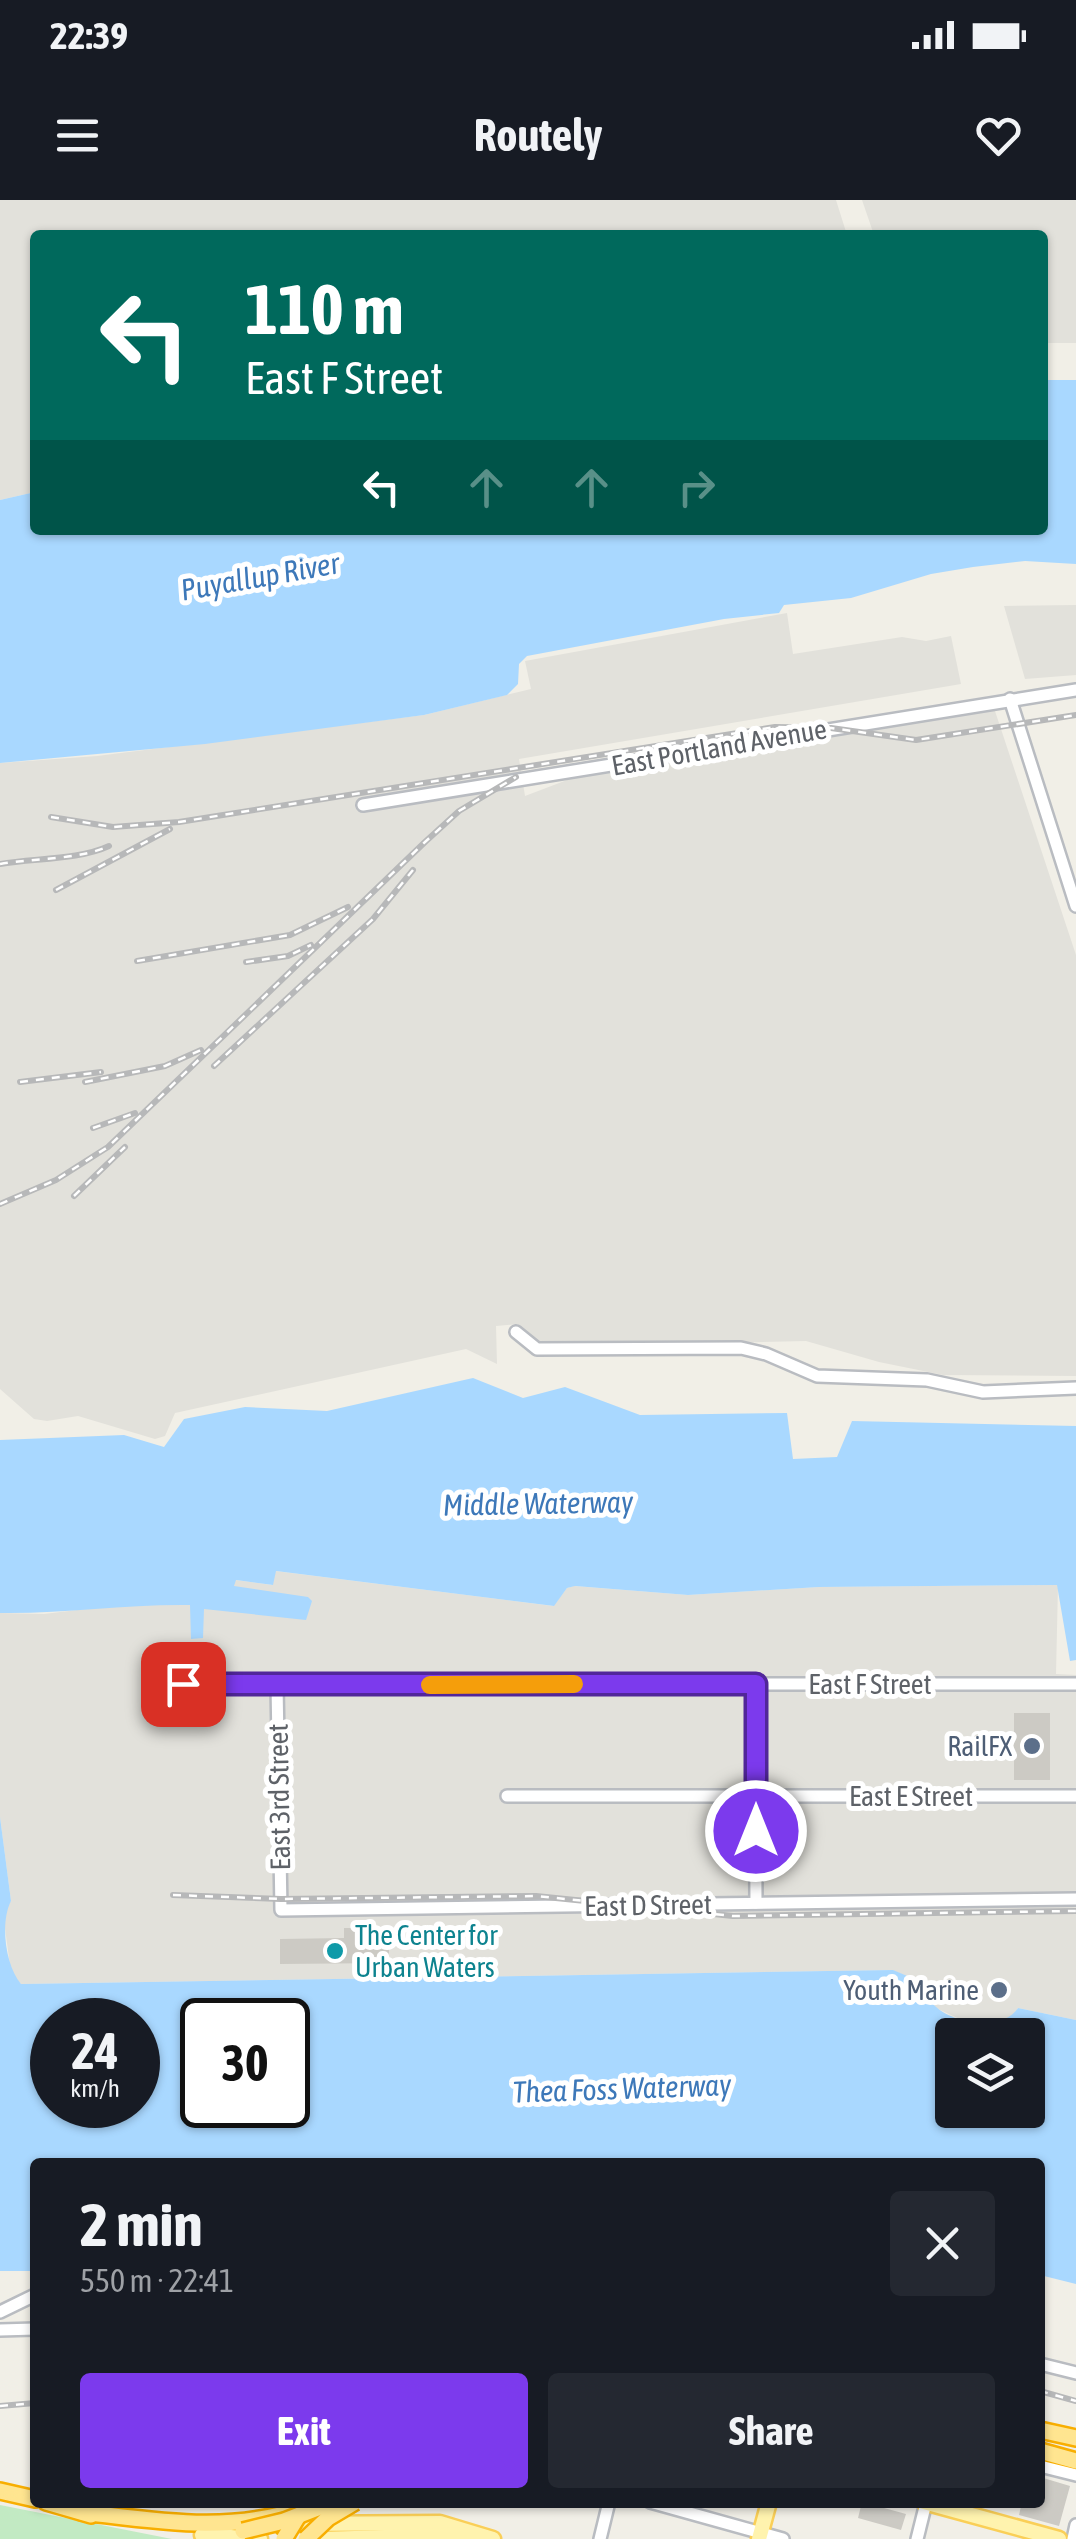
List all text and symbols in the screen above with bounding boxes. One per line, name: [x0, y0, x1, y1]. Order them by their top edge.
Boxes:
text: 22:39: [50, 14, 128, 57]
icon: menu: [50, 108, 105, 163]
icon: heart: [971, 108, 1026, 163]
text: Routely: [474, 109, 602, 161]
text: 110 m: [245, 269, 404, 349]
icon: left: [80, 270, 210, 400]
text: East F Street: [245, 352, 443, 404]
icon: left: [354, 460, 409, 515]
icon: ahead: [459, 460, 514, 515]
icon: ahead: [564, 460, 619, 515]
icon: right: [669, 460, 724, 515]
water label: Puyallup River: [178, 545, 343, 607]
street label: East Portland Avenue: [609, 712, 829, 782]
water label: Middle Waterway: [443, 1484, 634, 1522]
pin: [141, 1642, 226, 1727]
icon: arrive: [156, 1657, 211, 1712]
street label: East F Street: [808, 1668, 932, 1700]
street label: East 3rd Street: [262, 1723, 296, 1871]
place label: RailFX: [947, 1730, 1012, 1762]
marker: RailFX: [1021, 1735, 1043, 1757]
position arrow: [704, 1779, 808, 1883]
street label: East E Street: [849, 1780, 973, 1812]
street label: East D Street: [584, 1888, 712, 1922]
place label: The Center for Urban Waters: [355, 1919, 498, 1983]
marker: The Center for Urban Waters: [324, 1940, 346, 1962]
place label: Youth Marine: [843, 1974, 979, 2006]
marker: Youth Marine: [988, 1979, 1010, 2001]
speed limit sign: 30: [180, 1998, 310, 2128]
map controls: [935, 2018, 1045, 2128]
button: layers: [935, 2018, 1045, 2128]
text: 24: [71, 2022, 118, 2080]
water label: Thea Foss Waterway: [512, 2067, 732, 2109]
text: km/h: [70, 2074, 120, 2102]
text: 2 min: [80, 2190, 203, 2259]
button: close: [890, 2191, 995, 2296]
text: 550 m · 22:41: [80, 2262, 234, 2299]
button: Exit: [80, 2373, 528, 2488]
button: Share: [548, 2373, 995, 2488]

